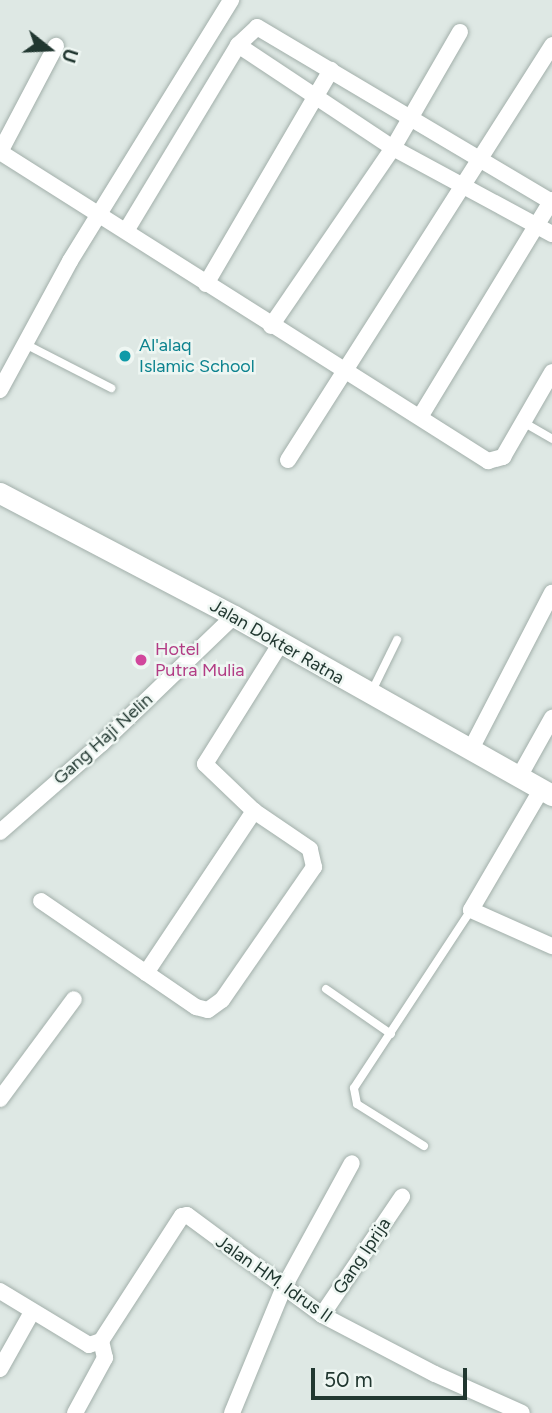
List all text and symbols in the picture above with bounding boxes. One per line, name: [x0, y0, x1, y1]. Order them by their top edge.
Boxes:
north arrow: [14, 14, 84, 84]
text: U: [56, 46, 82, 66]
place label: Al'alaq Islamic School: [139, 335, 255, 378]
marker: Al'alaq Islamic School: [117, 348, 133, 364]
street label: Jalan Dokter Ratna: [206, 595, 348, 689]
place label: Hotel Putra Mulia: [155, 639, 244, 682]
marker: Hotel Putra Mulia: [133, 652, 149, 668]
street label: Gang Haji Nelin: [49, 689, 157, 789]
street label: Gang Iprija: [329, 1214, 395, 1298]
street label: Jalan HM. Idrus II: [212, 1231, 336, 1327]
scale bar: [314, 1354, 470, 1398]
text: 50 m: [324, 1367, 373, 1392]

